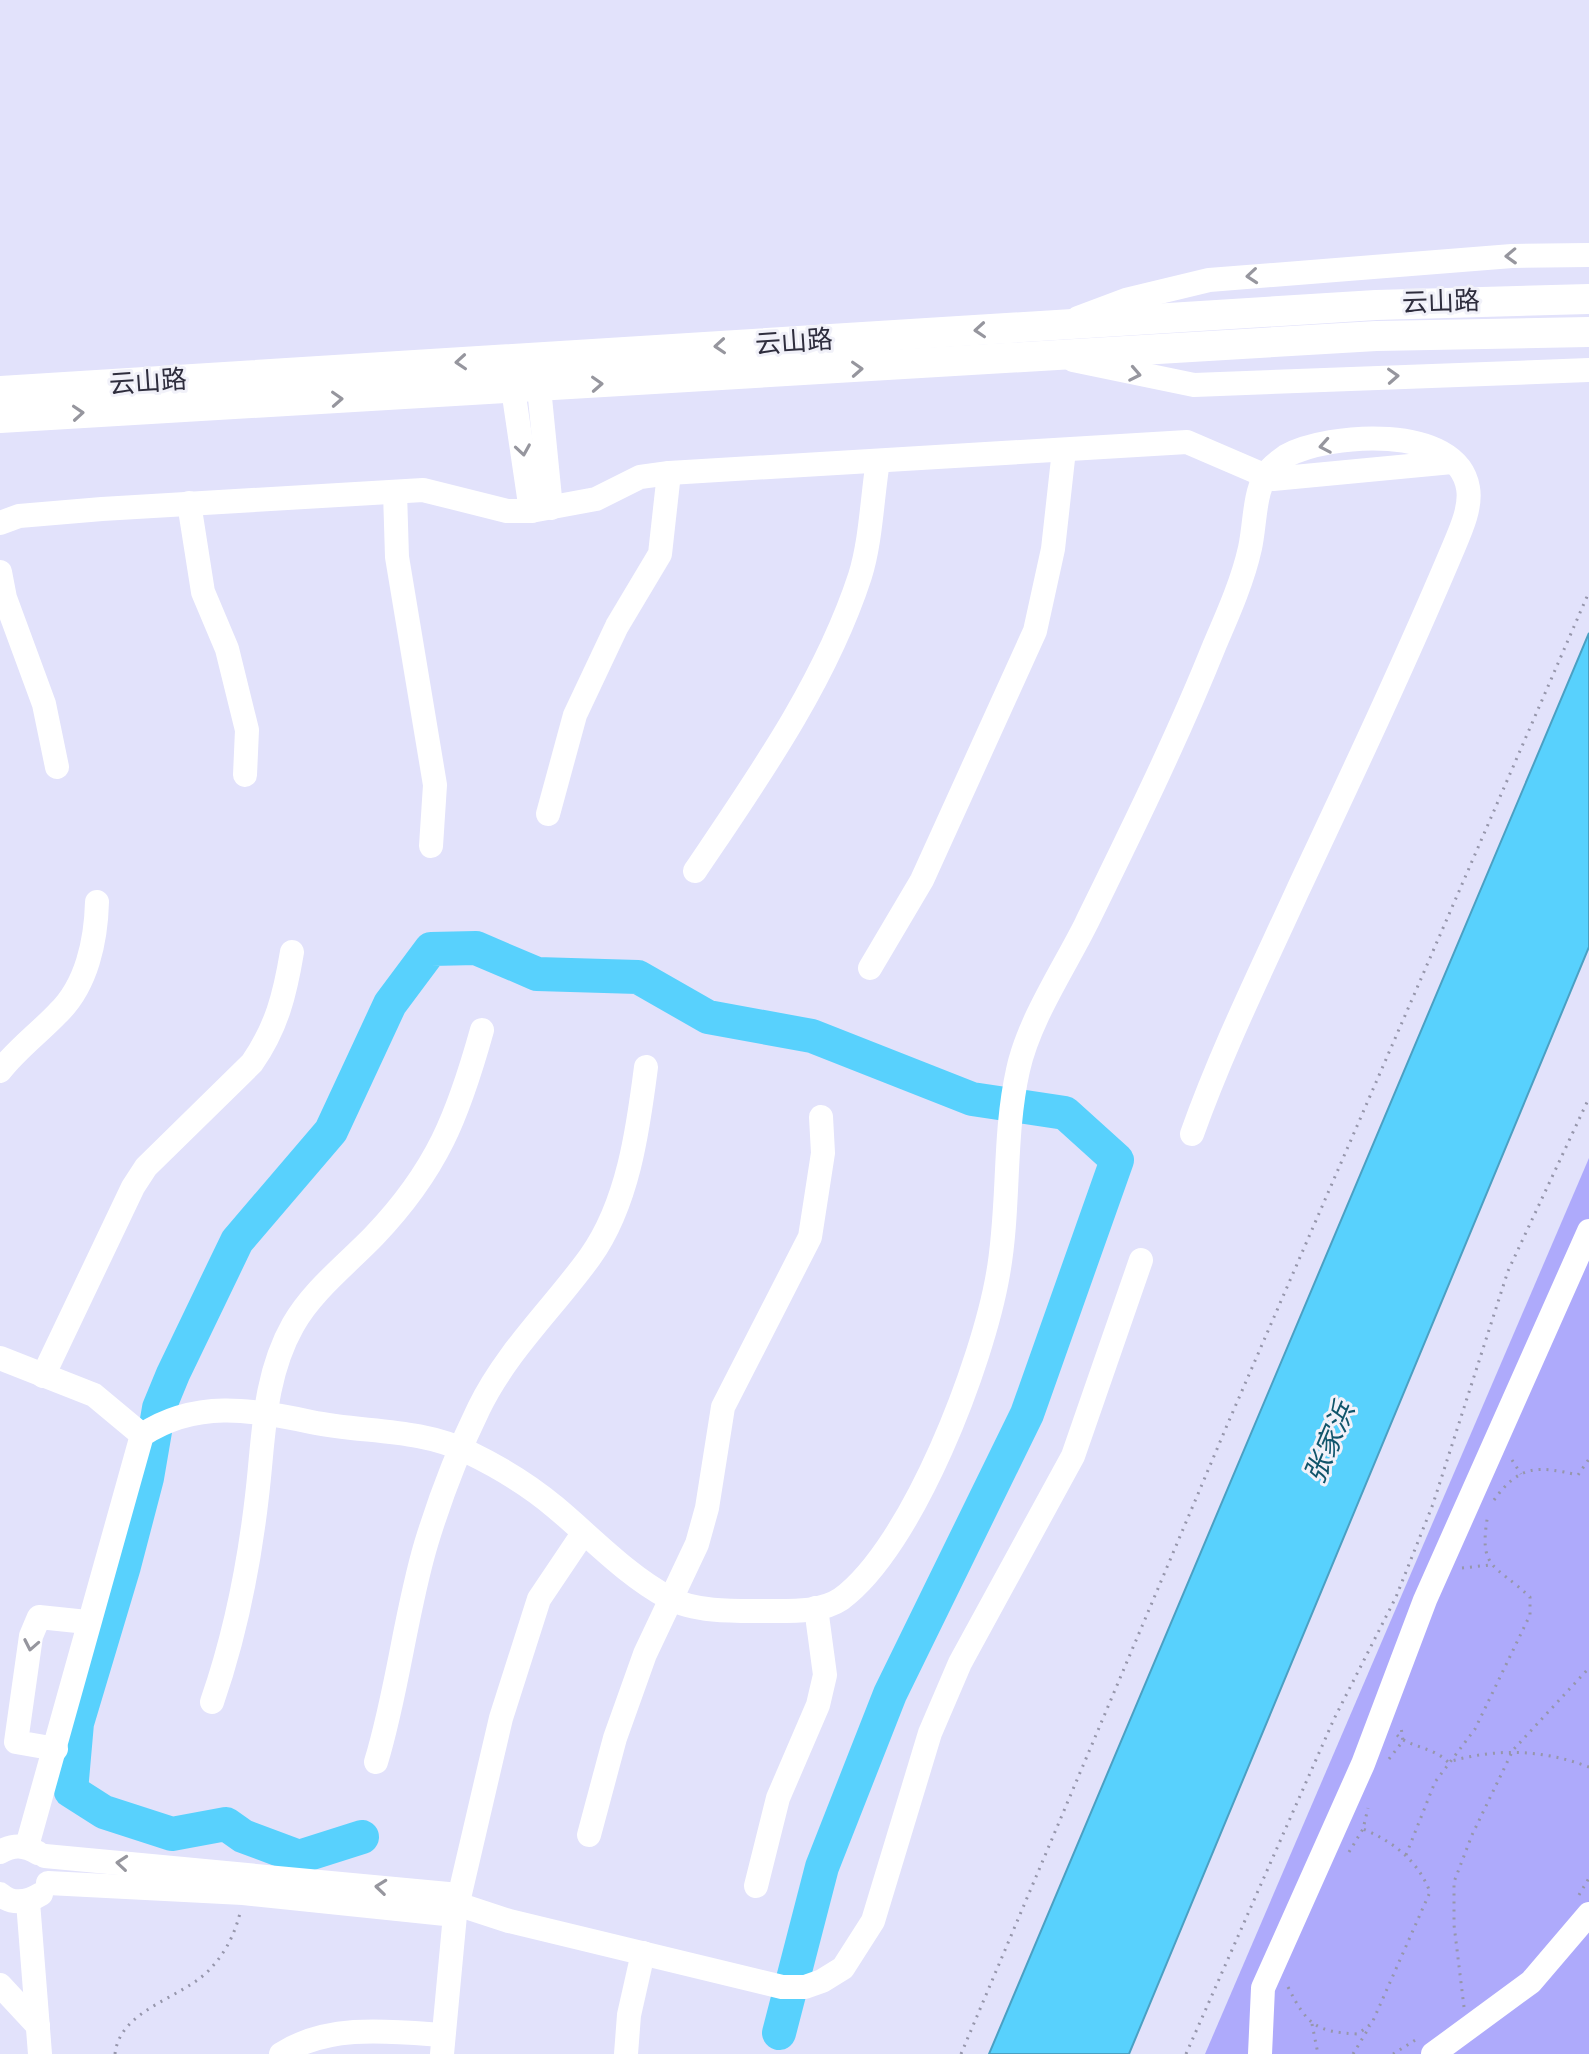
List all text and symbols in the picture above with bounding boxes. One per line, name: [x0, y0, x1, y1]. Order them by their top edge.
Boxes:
one-way arrow: [1504, 248, 1517, 265]
one-way arrow: [1245, 267, 1258, 284]
street label: 云山路: [1401, 282, 1481, 322]
street label: 云山路: [754, 321, 834, 363]
one-way arrow: [973, 321, 986, 338]
one-way arrow: [713, 337, 726, 354]
one-way arrow: [454, 353, 467, 370]
one-way arrow: [851, 360, 864, 377]
street label: 云山路: [108, 361, 188, 403]
one-way arrow: [1128, 364, 1141, 381]
one-way arrow: [1387, 367, 1400, 384]
one-way arrow: [591, 376, 604, 393]
one-way arrow: [331, 391, 344, 408]
one-way arrow: [72, 405, 85, 422]
one-way arrow: [1318, 437, 1332, 454]
one-way arrow: [514, 443, 531, 457]
water label: 张家浜: [1295, 1394, 1366, 1489]
one-way arrow: [23, 1639, 40, 1652]
one-way arrow: [115, 1855, 128, 1872]
one-way arrow: [374, 1879, 387, 1896]

